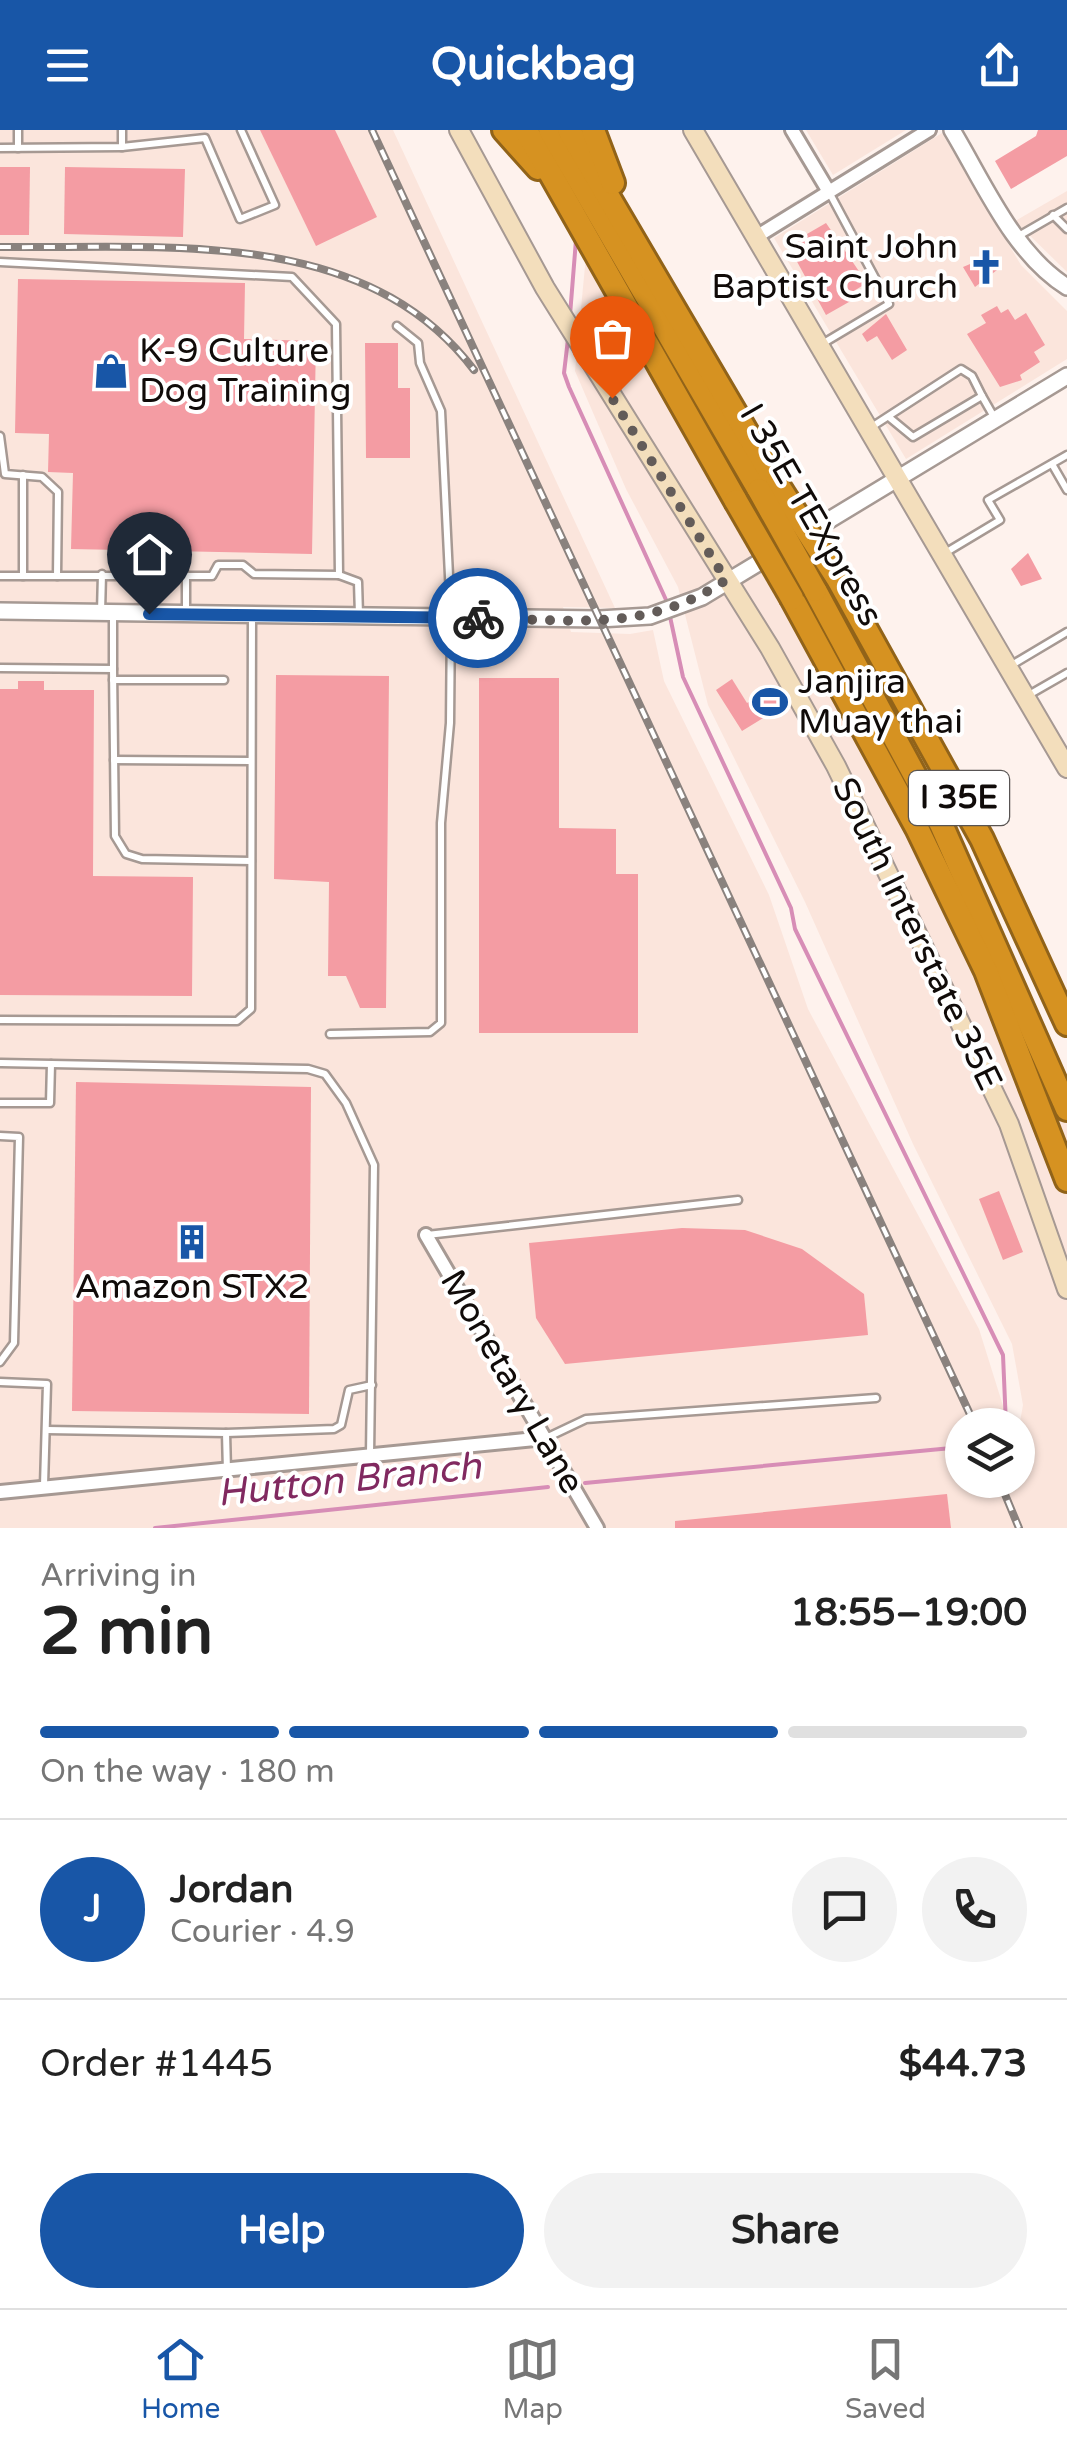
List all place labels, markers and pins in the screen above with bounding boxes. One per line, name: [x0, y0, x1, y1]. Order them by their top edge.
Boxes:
place label: Saint John Baptist Church: [711, 226, 958, 308]
church icon: Saint John Baptist Church: [967, 248, 1005, 286]
pin: [570, 296, 655, 399]
place label: K-9 Culture Dog Training: [139, 330, 352, 412]
shop icon: K-9 Culture Dog Training: [92, 352, 130, 390]
pin: [107, 512, 192, 615]
place label: Janjira Muay thai: [798, 661, 963, 743]
sports icon: Janjira Muay thai: [751, 683, 789, 721]
building icon: Amazon STX2: [173, 1223, 211, 1261]
place label: Amazon STX2: [74, 1266, 310, 1308]

